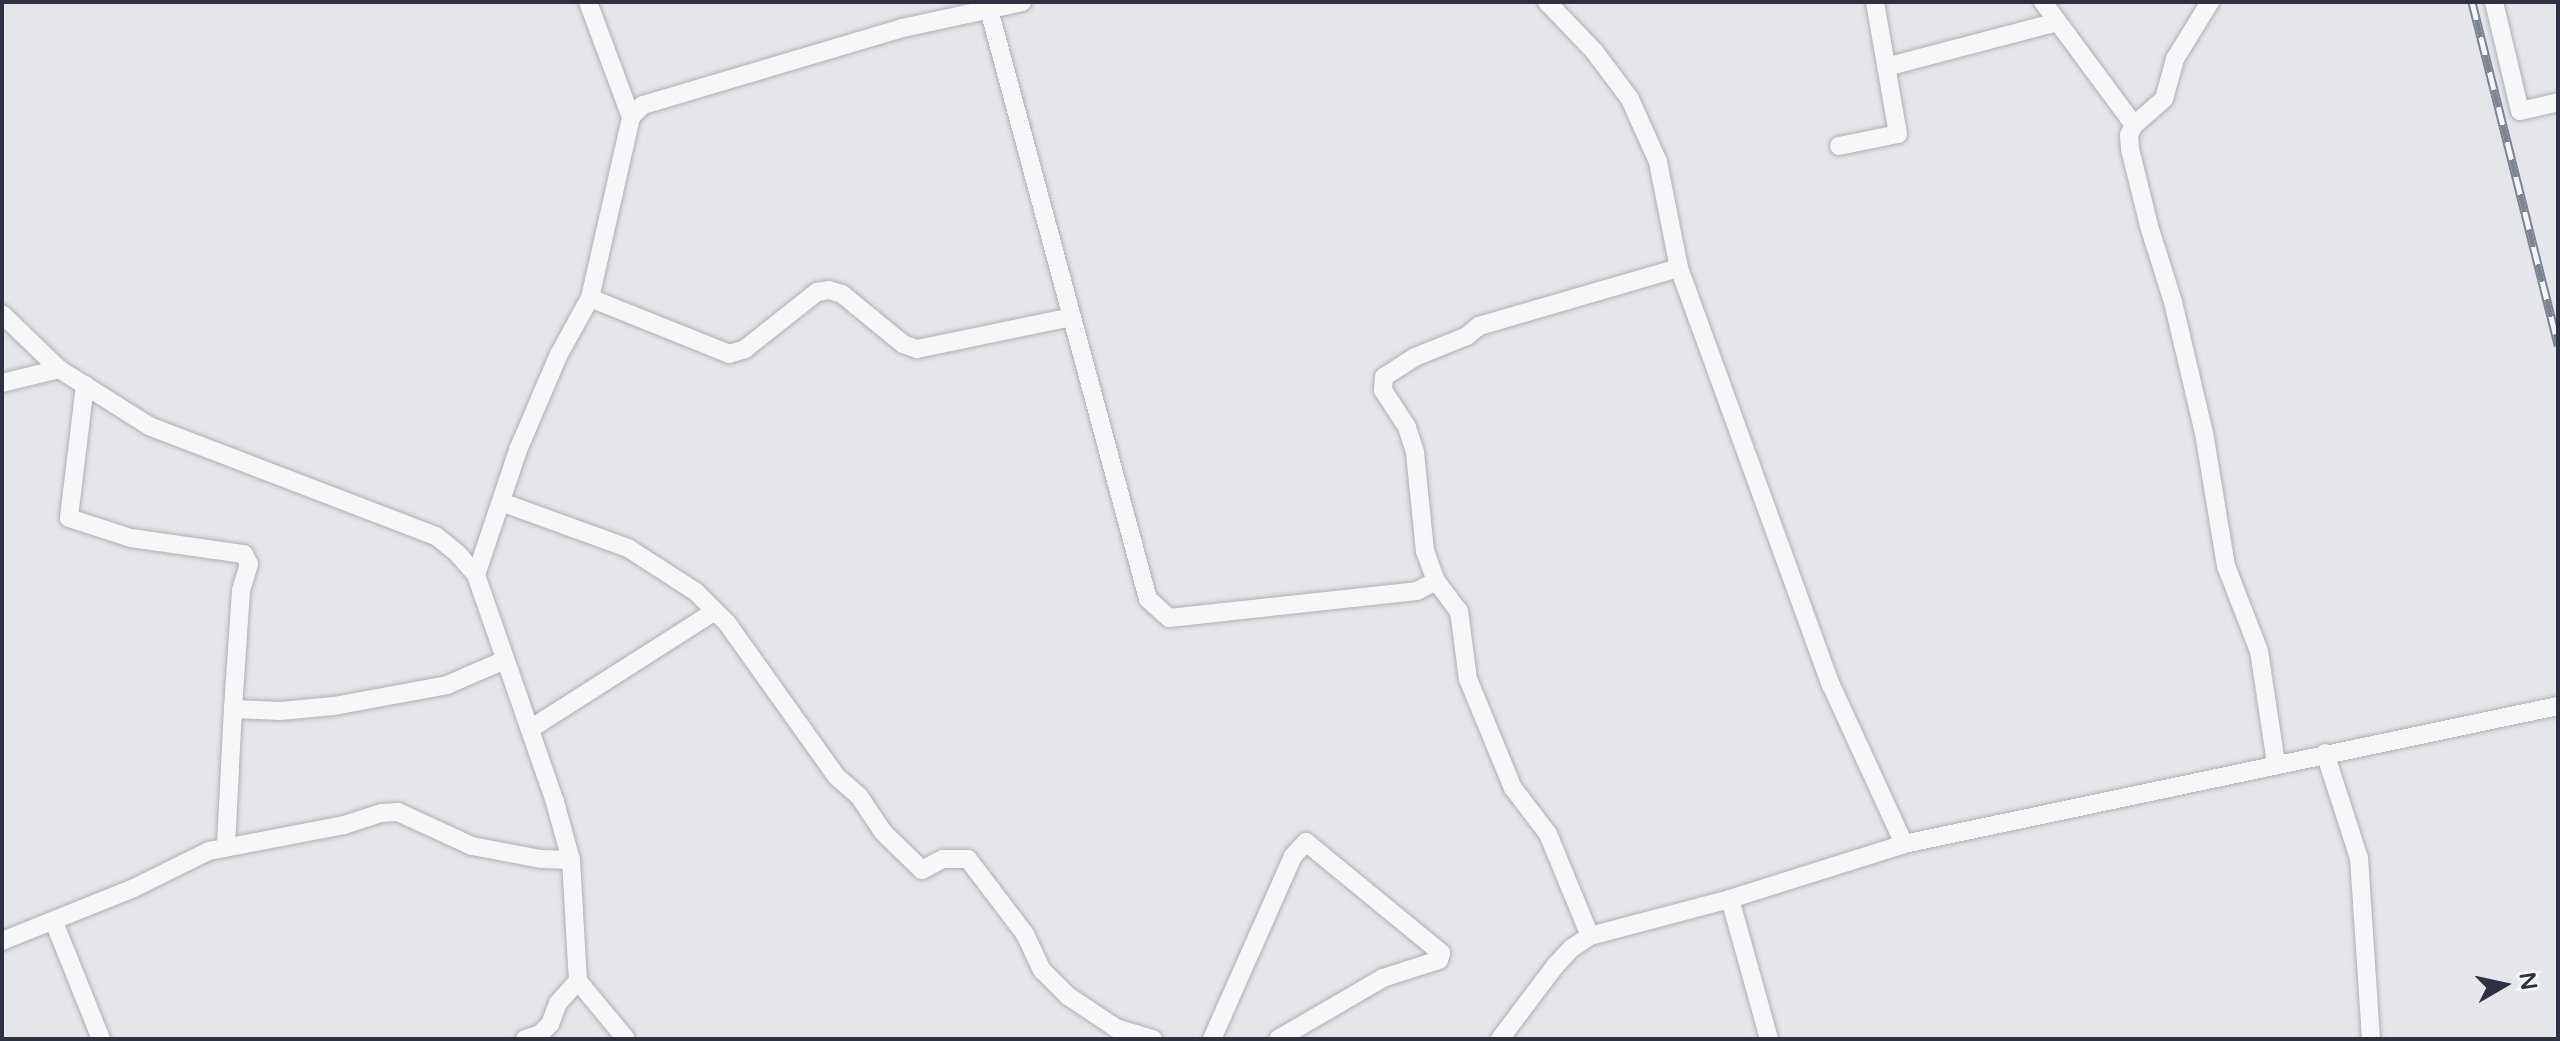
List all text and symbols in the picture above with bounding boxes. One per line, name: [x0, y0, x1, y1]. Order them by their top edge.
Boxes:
north arrow: [2464, 945, 2544, 1025]
text: N: [2513, 970, 2542, 992]

